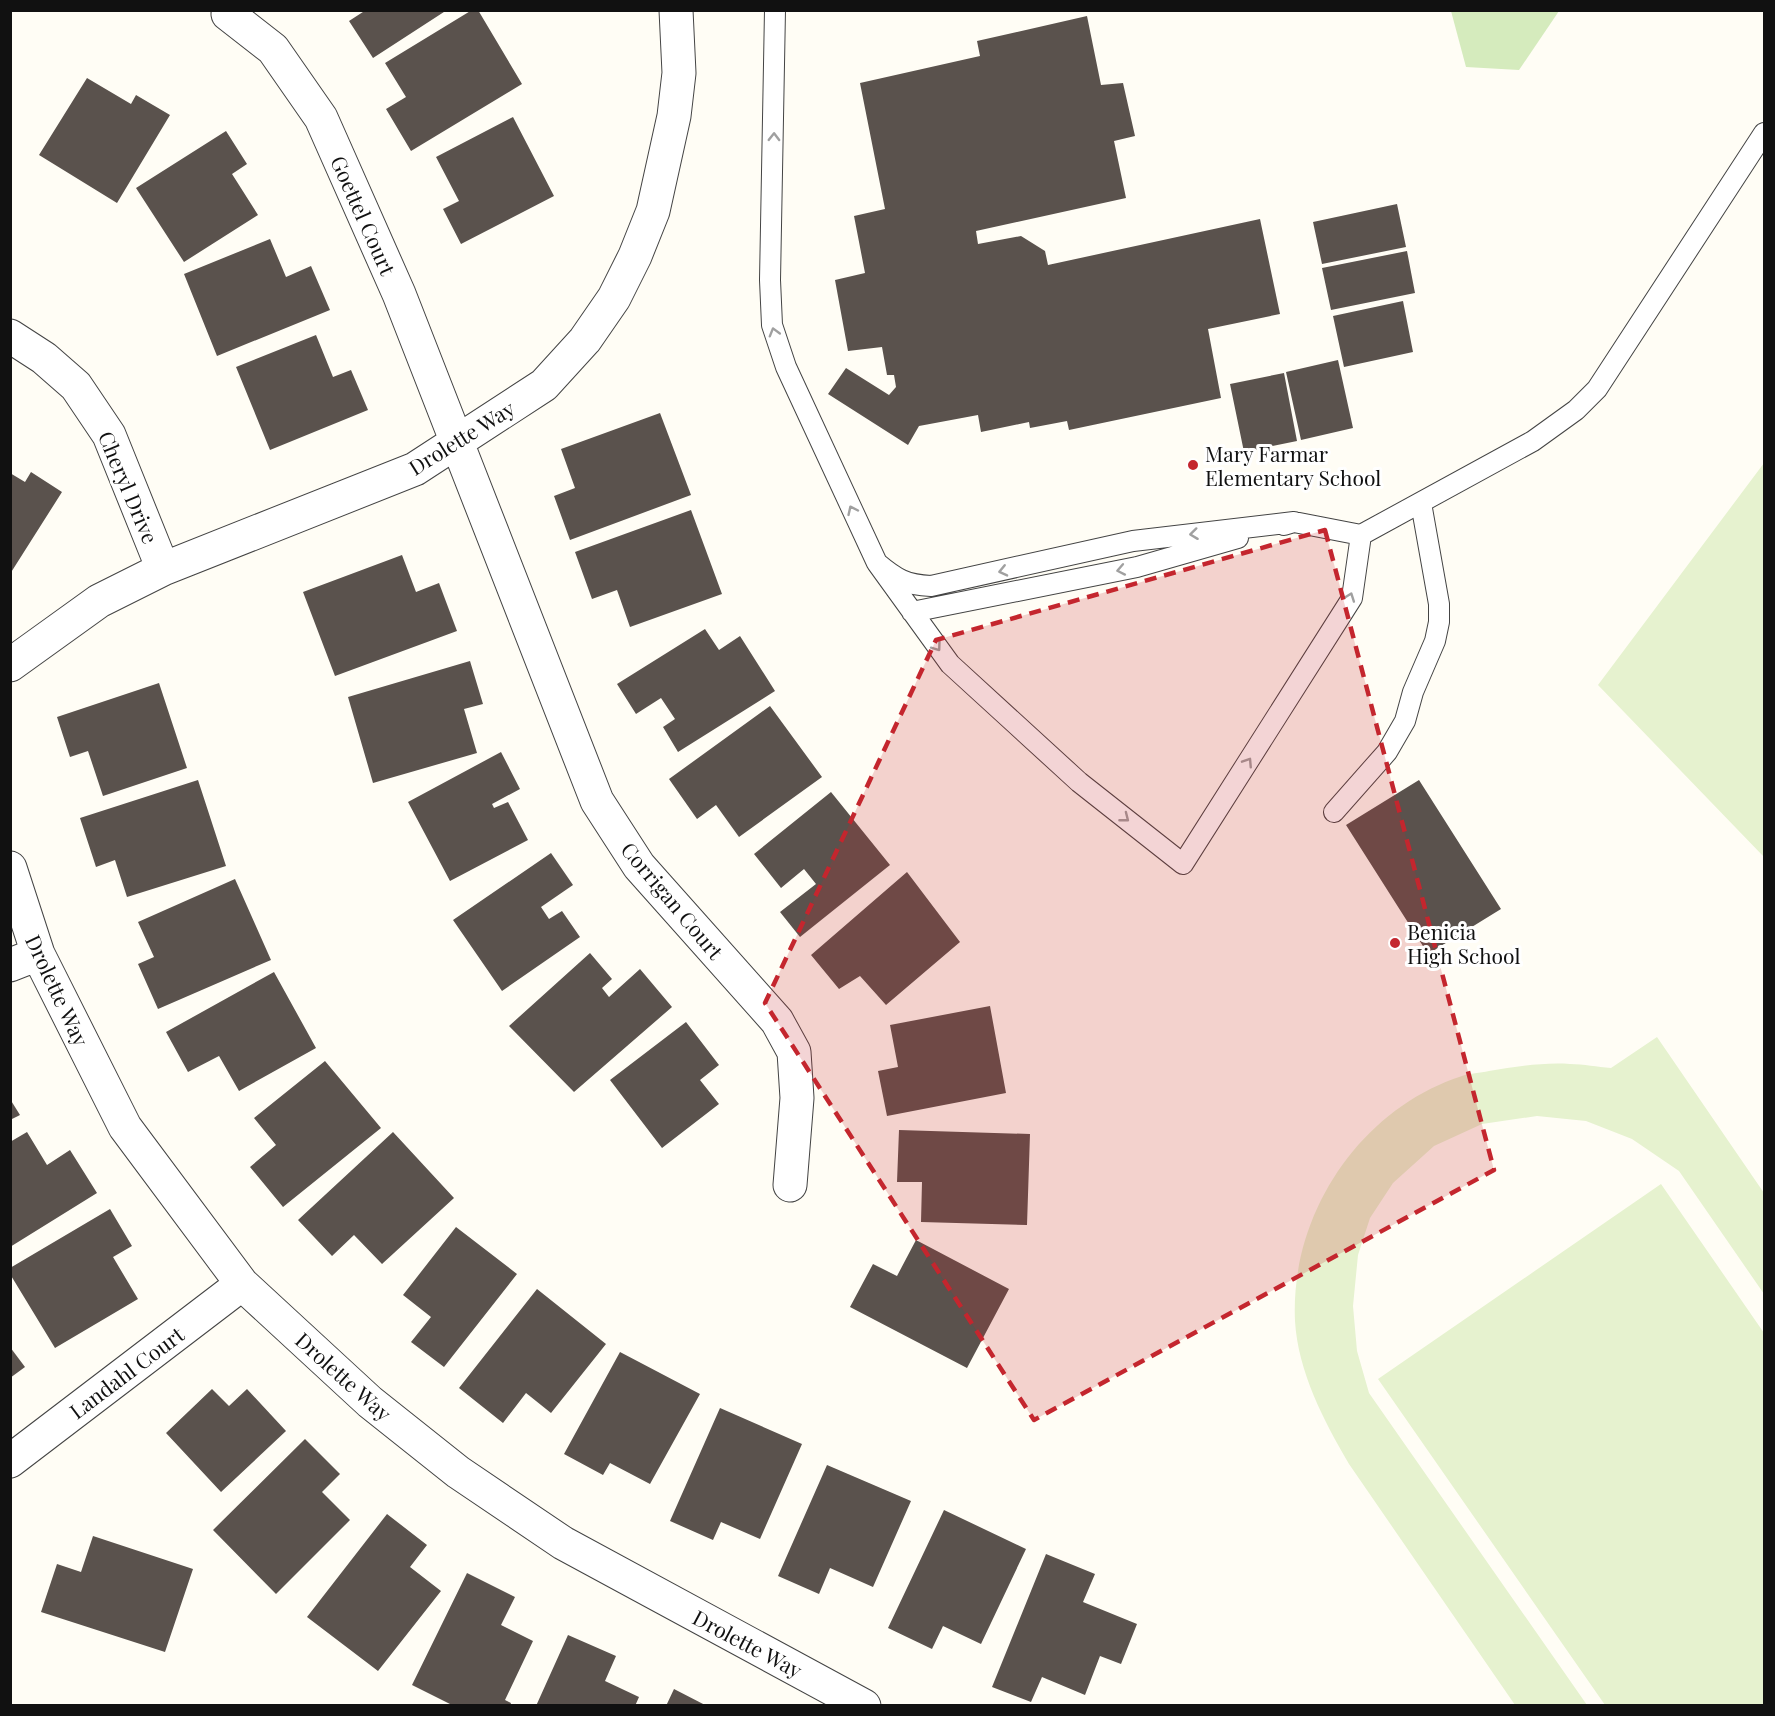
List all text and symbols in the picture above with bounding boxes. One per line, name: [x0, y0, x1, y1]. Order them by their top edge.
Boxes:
one-way arrow: [768, 133, 780, 142]
street label: Goettel Court: [325, 151, 403, 280]
one-way arrow: [769, 327, 782, 337]
street label: Drolette Way: [403, 393, 520, 481]
street label: Cheryl Drive: [93, 427, 165, 547]
place label: Mary Farmar Elementary School: [1205, 439, 1381, 491]
marker: Mary Farmar Elementary School: [1186, 458, 1200, 472]
one-way arrow: [848, 506, 860, 517]
one-way arrow: [1190, 527, 1199, 540]
one-way arrow: [1117, 563, 1127, 576]
one-way arrow: [998, 564, 1008, 577]
one-way arrow: [1343, 592, 1356, 603]
one-way arrow: [930, 640, 941, 651]
one-way arrow: [1240, 758, 1252, 768]
one-way arrow: [1118, 811, 1129, 822]
street label: Corrigan Court: [616, 836, 731, 965]
place label: Benicia High School: [1407, 917, 1520, 969]
street label: Drolette Way: [20, 930, 96, 1051]
marker: Benicia High School: [1388, 936, 1402, 950]
street label: Landahl Court: [63, 1319, 189, 1424]
street label: Drolette Way: [290, 1325, 398, 1427]
street label: Drolette Way: [688, 1602, 808, 1684]

